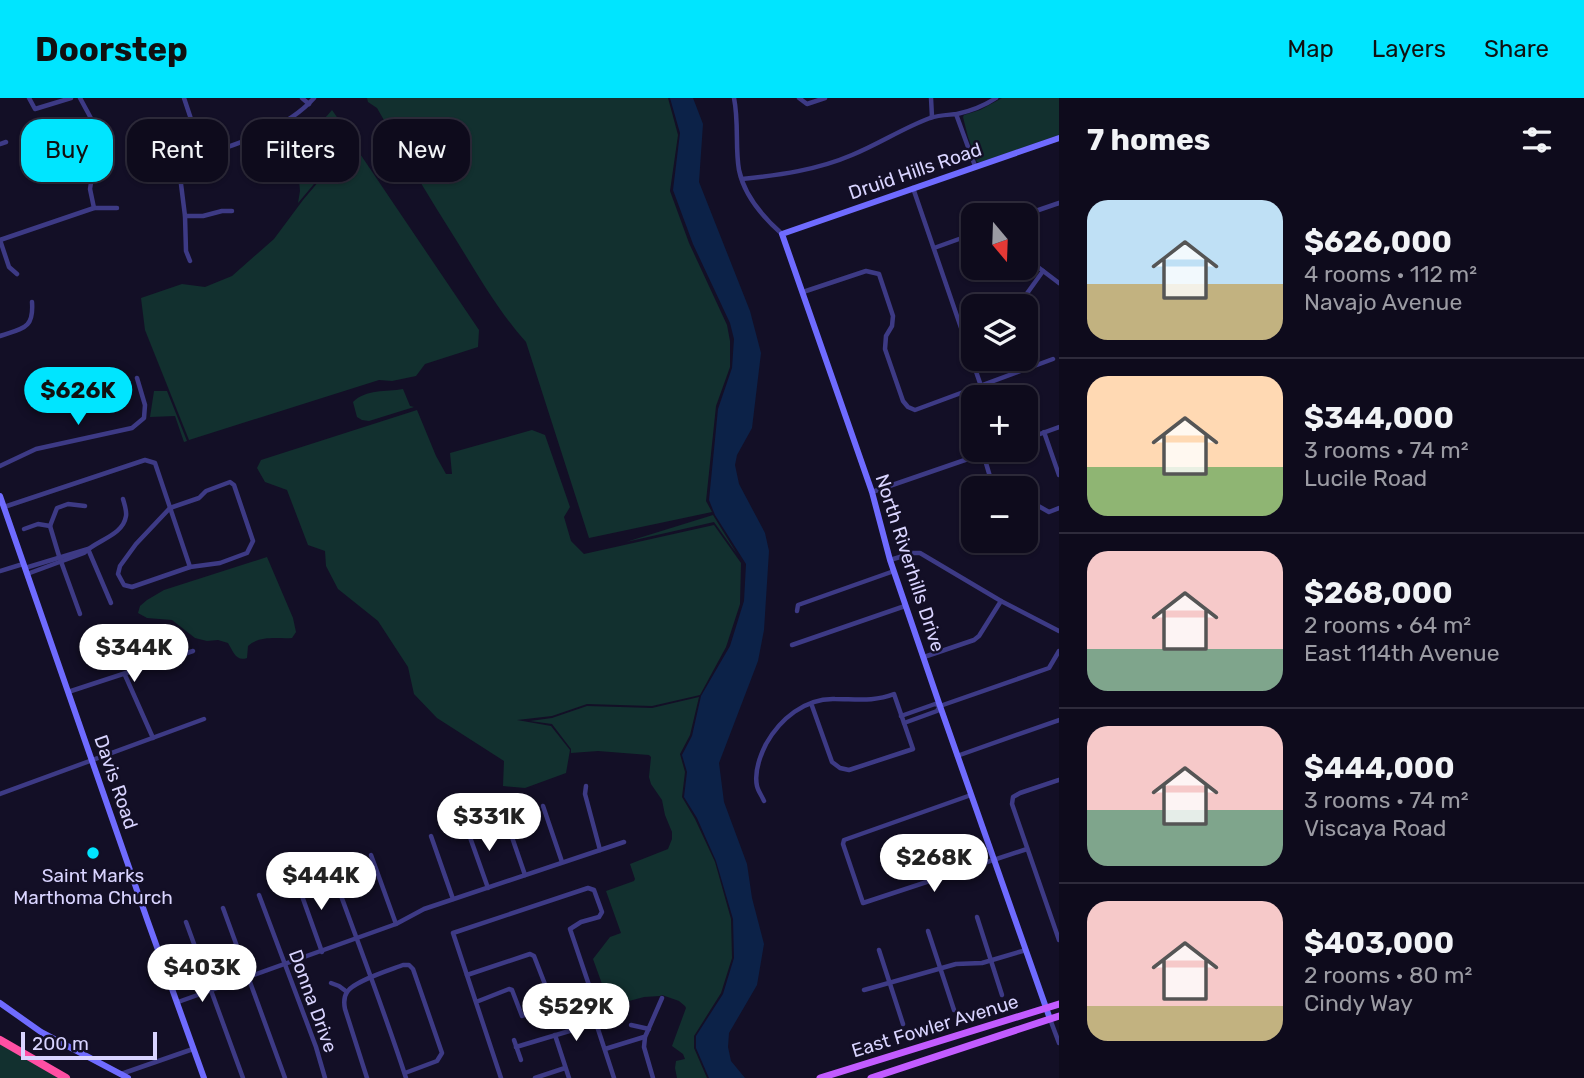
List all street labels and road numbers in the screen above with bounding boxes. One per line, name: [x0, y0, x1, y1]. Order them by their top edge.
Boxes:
street label: Druid Hills Road: [846, 137, 984, 205]
street label: North Riverhills Drive: [870, 471, 950, 655]
street label: Davis Road: [89, 732, 143, 832]
street label: Donna Drive: [284, 946, 342, 1056]
street label: East Fowler Avenue: [849, 990, 1021, 1062]

